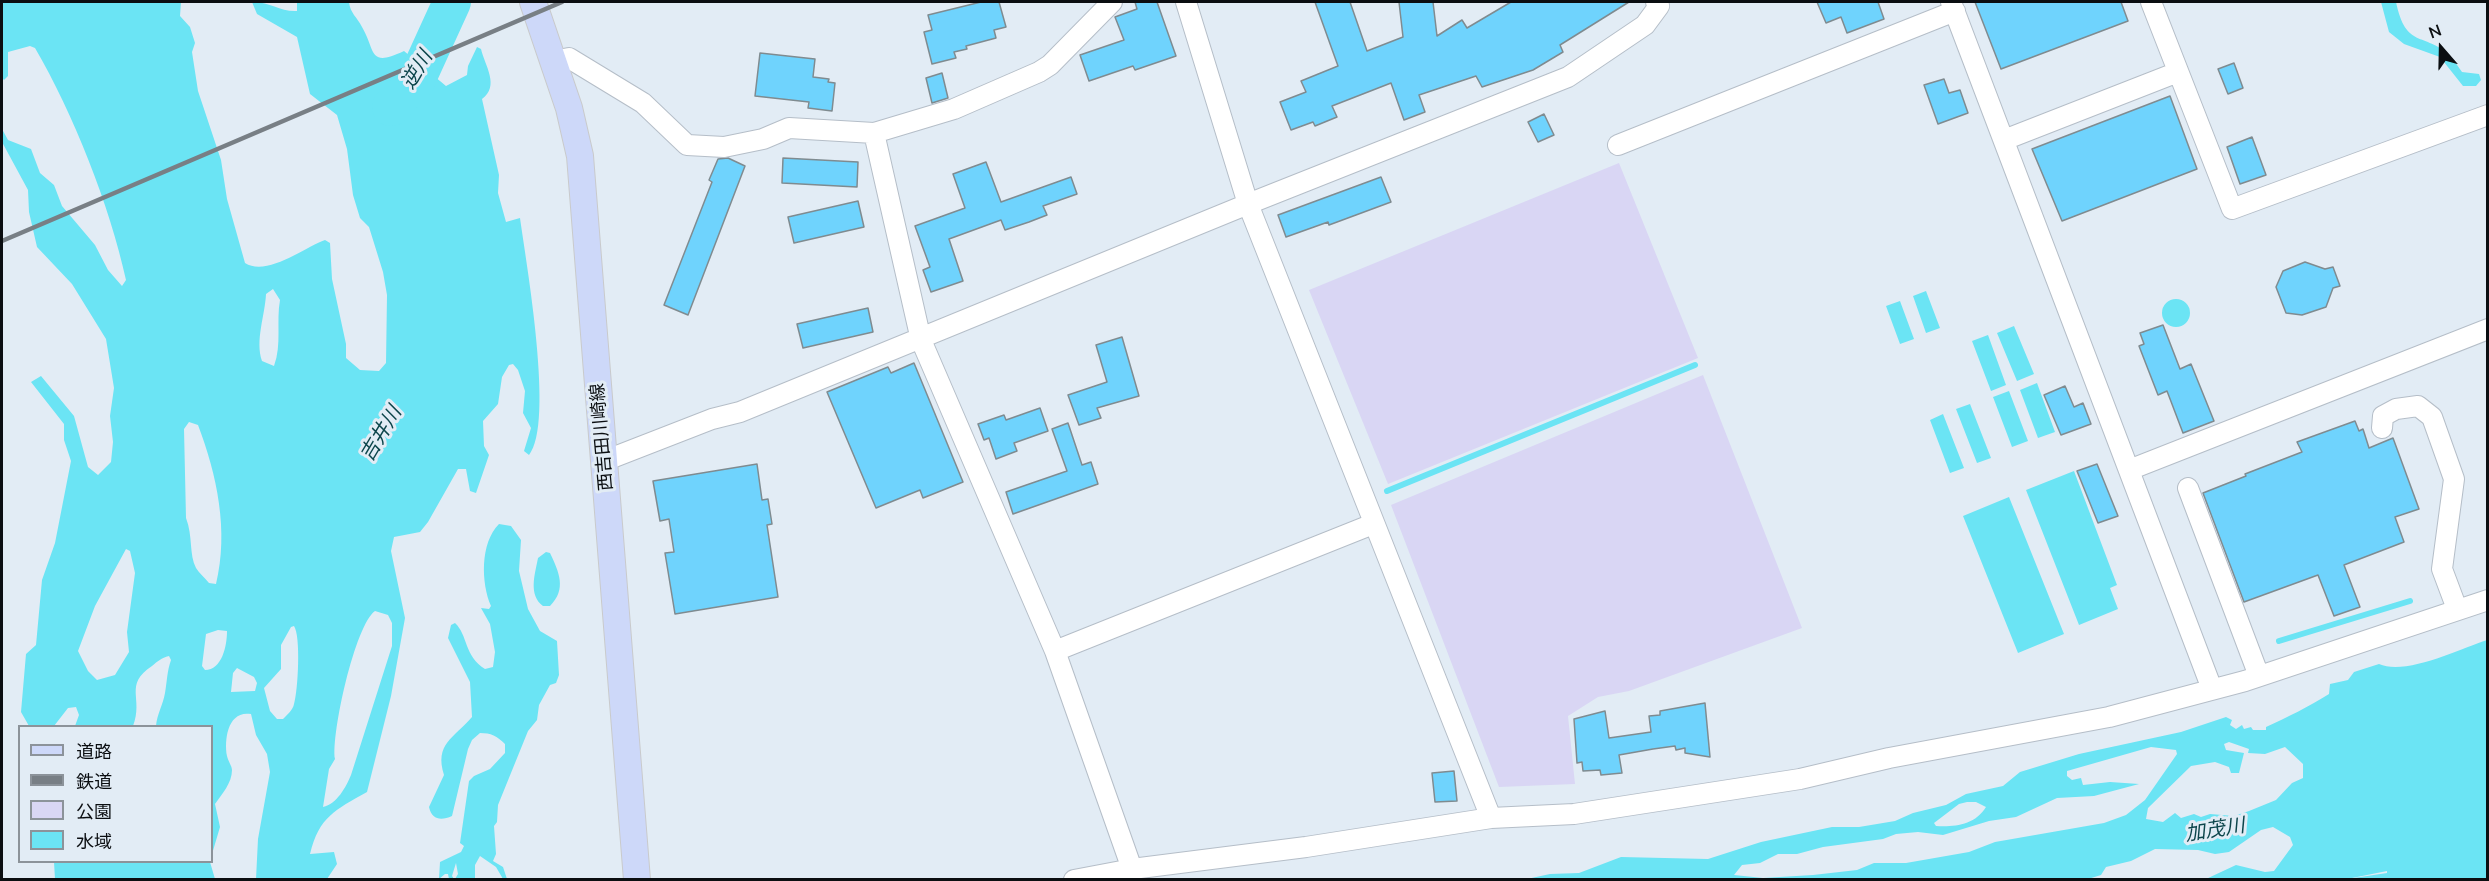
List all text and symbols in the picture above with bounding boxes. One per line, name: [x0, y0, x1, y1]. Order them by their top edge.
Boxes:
north arrow: [2411, 18, 2471, 78]
text: N: [2426, 20, 2444, 43]
water label: 逆川: [396, 47, 438, 93]
street label: 西吉田川崎線: [587, 382, 617, 492]
water label: 吉井川: [355, 402, 407, 466]
legend: [18, 725, 213, 863]
text: 道路: [76, 740, 112, 763]
text: 鉄道: [76, 770, 112, 793]
text: 公園: [76, 800, 112, 823]
water label: 加茂川: [2183, 813, 2247, 847]
text: 水域: [76, 830, 112, 853]

